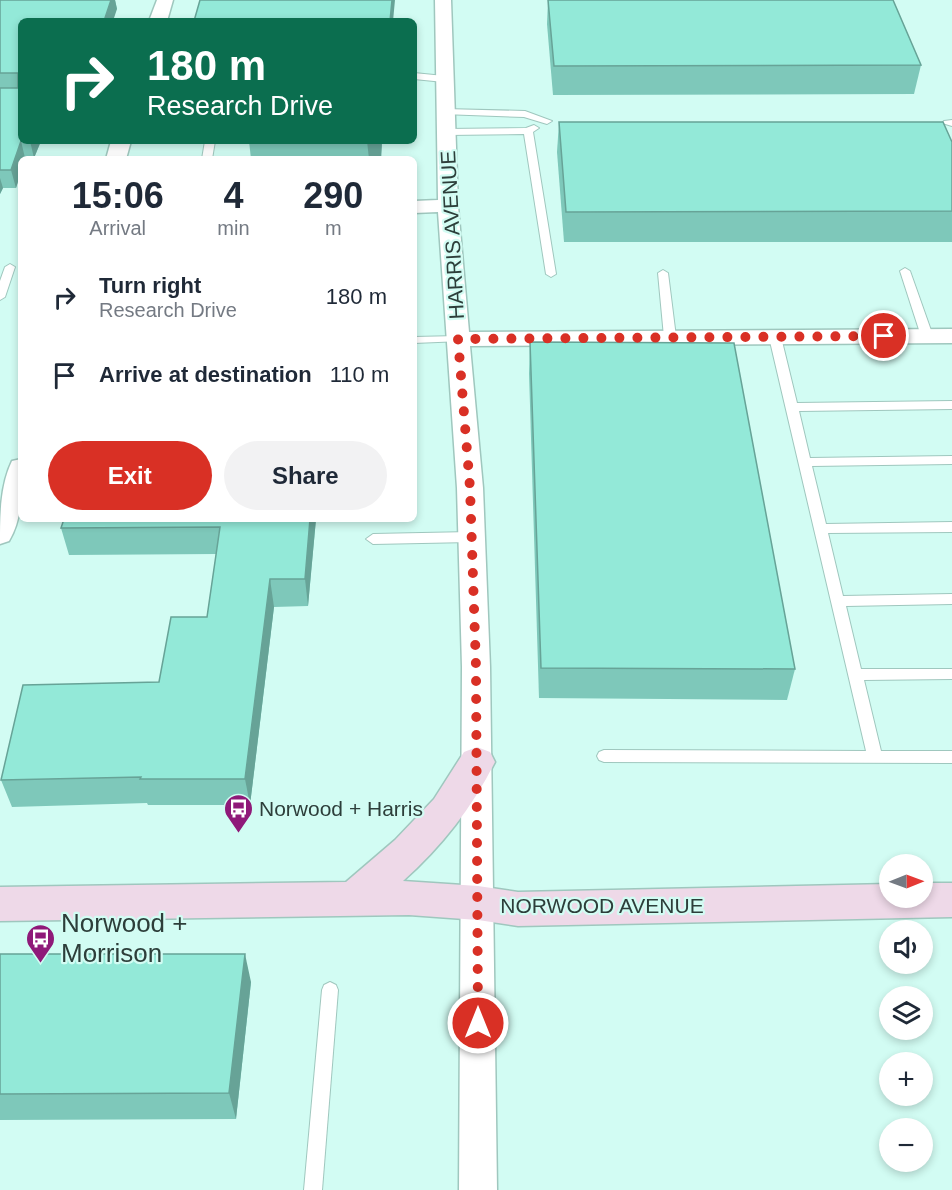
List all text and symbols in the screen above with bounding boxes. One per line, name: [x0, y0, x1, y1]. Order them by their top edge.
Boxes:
icon: right: [48, 42, 126, 120]
text: 180 m: [147, 42, 266, 89]
text: Research Drive: [147, 91, 333, 121]
street label: HARRIS AVENUE: [436, 150, 468, 320]
text: 15:06: [72, 175, 164, 216]
text: 4: [223, 175, 243, 216]
text: 290: [303, 175, 363, 216]
text: Arrival: [89, 217, 146, 239]
text: min: [217, 217, 250, 239]
text: m: [325, 217, 342, 239]
text: Turn right: [99, 273, 201, 298]
icon: right: [48, 281, 81, 314]
text: 180 m: [326, 284, 387, 309]
text: Research Drive: [99, 299, 237, 321]
pin: [858, 310, 909, 361]
icon: arrive: [867, 319, 900, 352]
icon: arrive: [48, 359, 81, 392]
text: Arrive at destination: [99, 362, 312, 387]
text: 110 m: [330, 362, 389, 387]
button: Exit: [48, 441, 212, 510]
button: Share: [224, 441, 387, 510]
bus stop icon: Norwood + Harris: [222, 792, 254, 834]
place label: Norwood + Harris: [259, 797, 423, 820]
north arrow: [879, 854, 933, 908]
map controls: [879, 854, 933, 1172]
street label: NORWOOD AVENUE: [500, 894, 704, 917]
place label: Norwood + Morrison: [61, 908, 187, 968]
button: sound: [879, 920, 933, 974]
bus stop icon: Norwood + Morrison: [24, 922, 56, 964]
button: layers: [879, 986, 933, 1040]
position arrow: [446, 991, 510, 1055]
button: +: [879, 1052, 933, 1106]
button: −: [879, 1118, 933, 1172]

